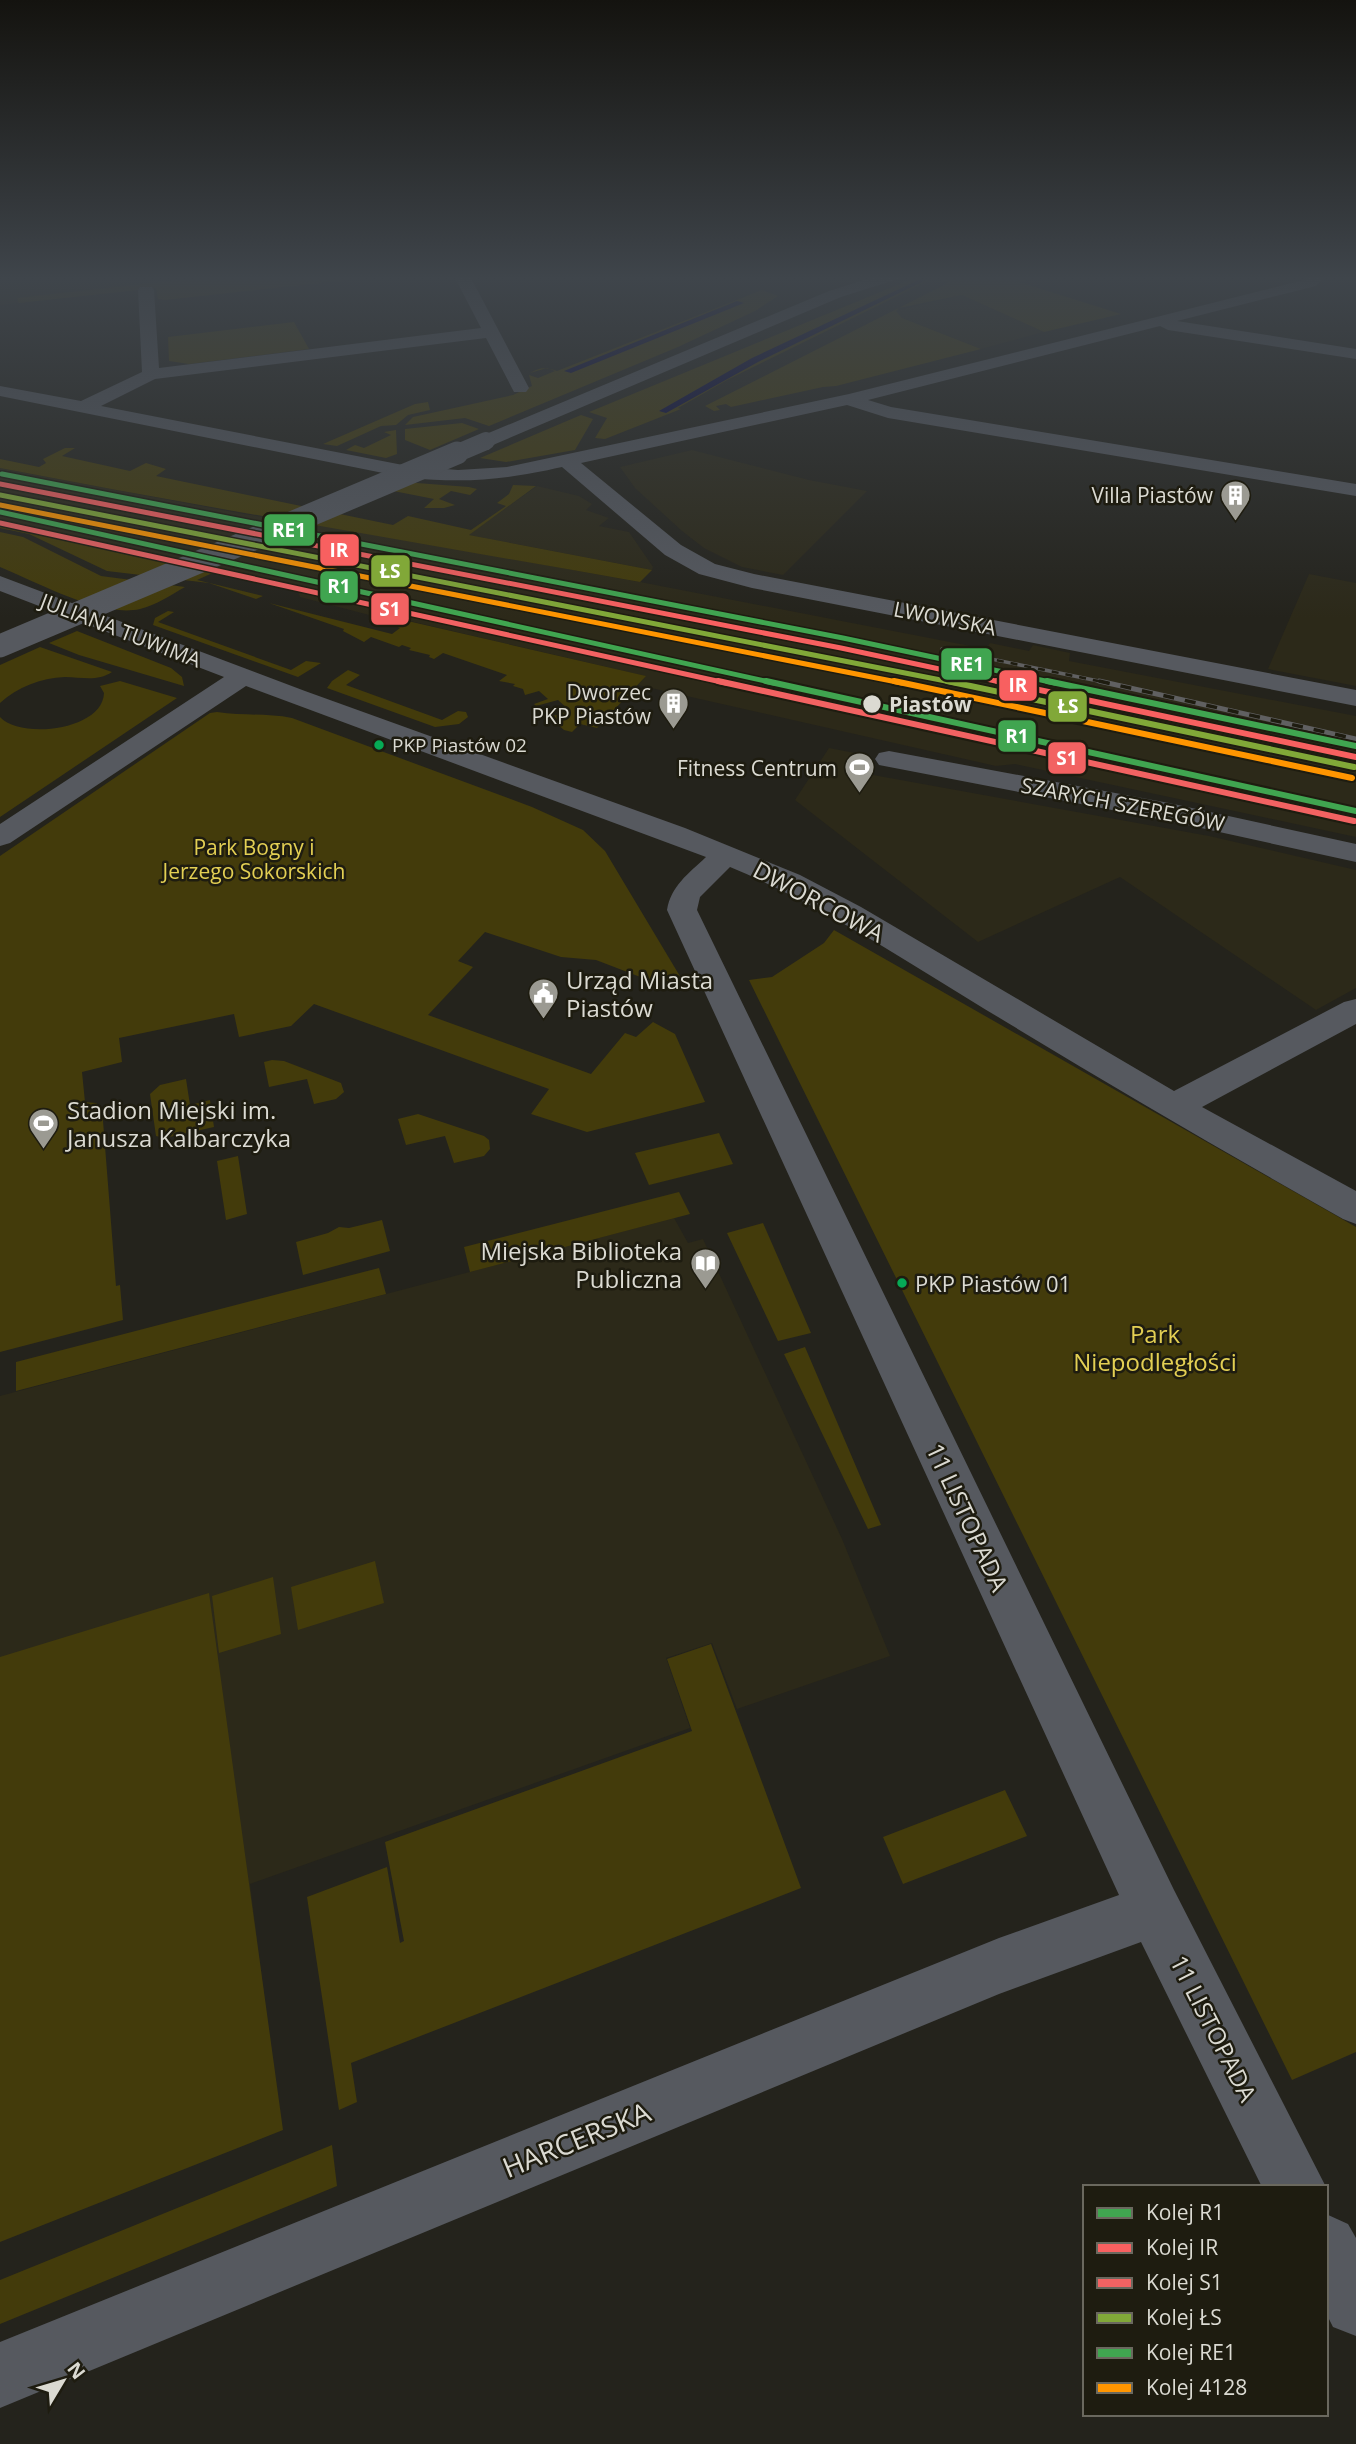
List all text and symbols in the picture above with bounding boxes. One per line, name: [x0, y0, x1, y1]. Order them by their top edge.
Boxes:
building icon: Villa Piastów: [1219, 478, 1253, 522]
place label: Villa Piastów: [1091, 481, 1214, 509]
line badge: RE1: [263, 513, 316, 547]
text: RE1: [272, 517, 306, 543]
line badge: IR: [319, 533, 360, 567]
text: IR: [330, 537, 349, 563]
line badge: ŁS: [370, 554, 411, 588]
text: ŁS: [379, 558, 401, 584]
line badge: R1: [319, 570, 359, 604]
text: R1: [327, 573, 351, 599]
street label: JULIANA TUWIMA: [35, 586, 206, 674]
line badge: S1: [370, 592, 410, 626]
street label: LWOWSKA: [891, 594, 999, 642]
text: S1: [379, 596, 401, 622]
line badge: RE1: [940, 647, 993, 681]
text: RE1: [950, 651, 984, 677]
line badge: IR: [998, 669, 1038, 702]
text: IR: [1009, 672, 1028, 698]
place label: Dworzec PKP Piastów: [531, 678, 652, 730]
building icon: Dworzec PKP Piastów: [657, 687, 691, 731]
place label: Piastów: [889, 690, 972, 718]
line badge: ŁS: [1047, 690, 1088, 723]
marker: Piastów: [861, 693, 883, 715]
text: ŁS: [1057, 693, 1079, 719]
line badge: R1: [997, 719, 1037, 753]
text: R1: [1005, 723, 1029, 749]
place label: PKP Piastów 02: [392, 732, 527, 758]
marker: PKP Piastów 02: [372, 738, 386, 752]
line badge: S1: [1047, 741, 1087, 775]
text: S1: [1056, 745, 1078, 771]
sports icon: Fitness Centrum: [843, 751, 877, 795]
place label: Fitness Centrum: [677, 754, 837, 782]
street label: SZARYCH SZEREGÓW: [1019, 771, 1228, 838]
park label: Park Bogny i Jerzego Sokorskich: [161, 833, 345, 885]
street label: DWORCOWA: [748, 853, 891, 950]
place label: Urząd Miasta Piastów: [566, 963, 713, 1024]
public building icon: Urząd Miasta Piastów: [526, 976, 560, 1020]
place label: Stadion Miejski im. Janusza Kalbarczyka: [65, 1093, 291, 1154]
sports icon: Stadion Miejski im. Janusza Kalbarczyka: [27, 1106, 61, 1150]
place label: Miejska Biblioteka Publiczna: [480, 1234, 682, 1295]
library icon: Miejska Biblioteka Publiczna: [688, 1247, 722, 1291]
place label: PKP Piastów 01: [915, 1268, 1071, 1298]
marker: PKP Piastów 01: [895, 1276, 909, 1290]
park label: Park Niepodległości: [1073, 1317, 1237, 1378]
street label: 11 LISTOPADA: [919, 1437, 1017, 1597]
street label: 11 LISTOPADA: [1163, 1949, 1265, 2108]
street label: HARCERSKA: [496, 2092, 656, 2186]
legend: [1083, 2185, 1328, 2416]
text: Kolej R1: [1146, 2198, 1224, 2226]
text: Kolej IR: [1146, 2233, 1218, 2261]
text: Kolej S1: [1146, 2268, 1223, 2296]
text: Kolej ŁS: [1146, 2303, 1222, 2331]
text: Kolej RE1: [1146, 2338, 1236, 2366]
north arrow: [28, 2346, 98, 2416]
text: N: [61, 2356, 91, 2385]
text: Kolej 4128: [1146, 2373, 1247, 2401]

